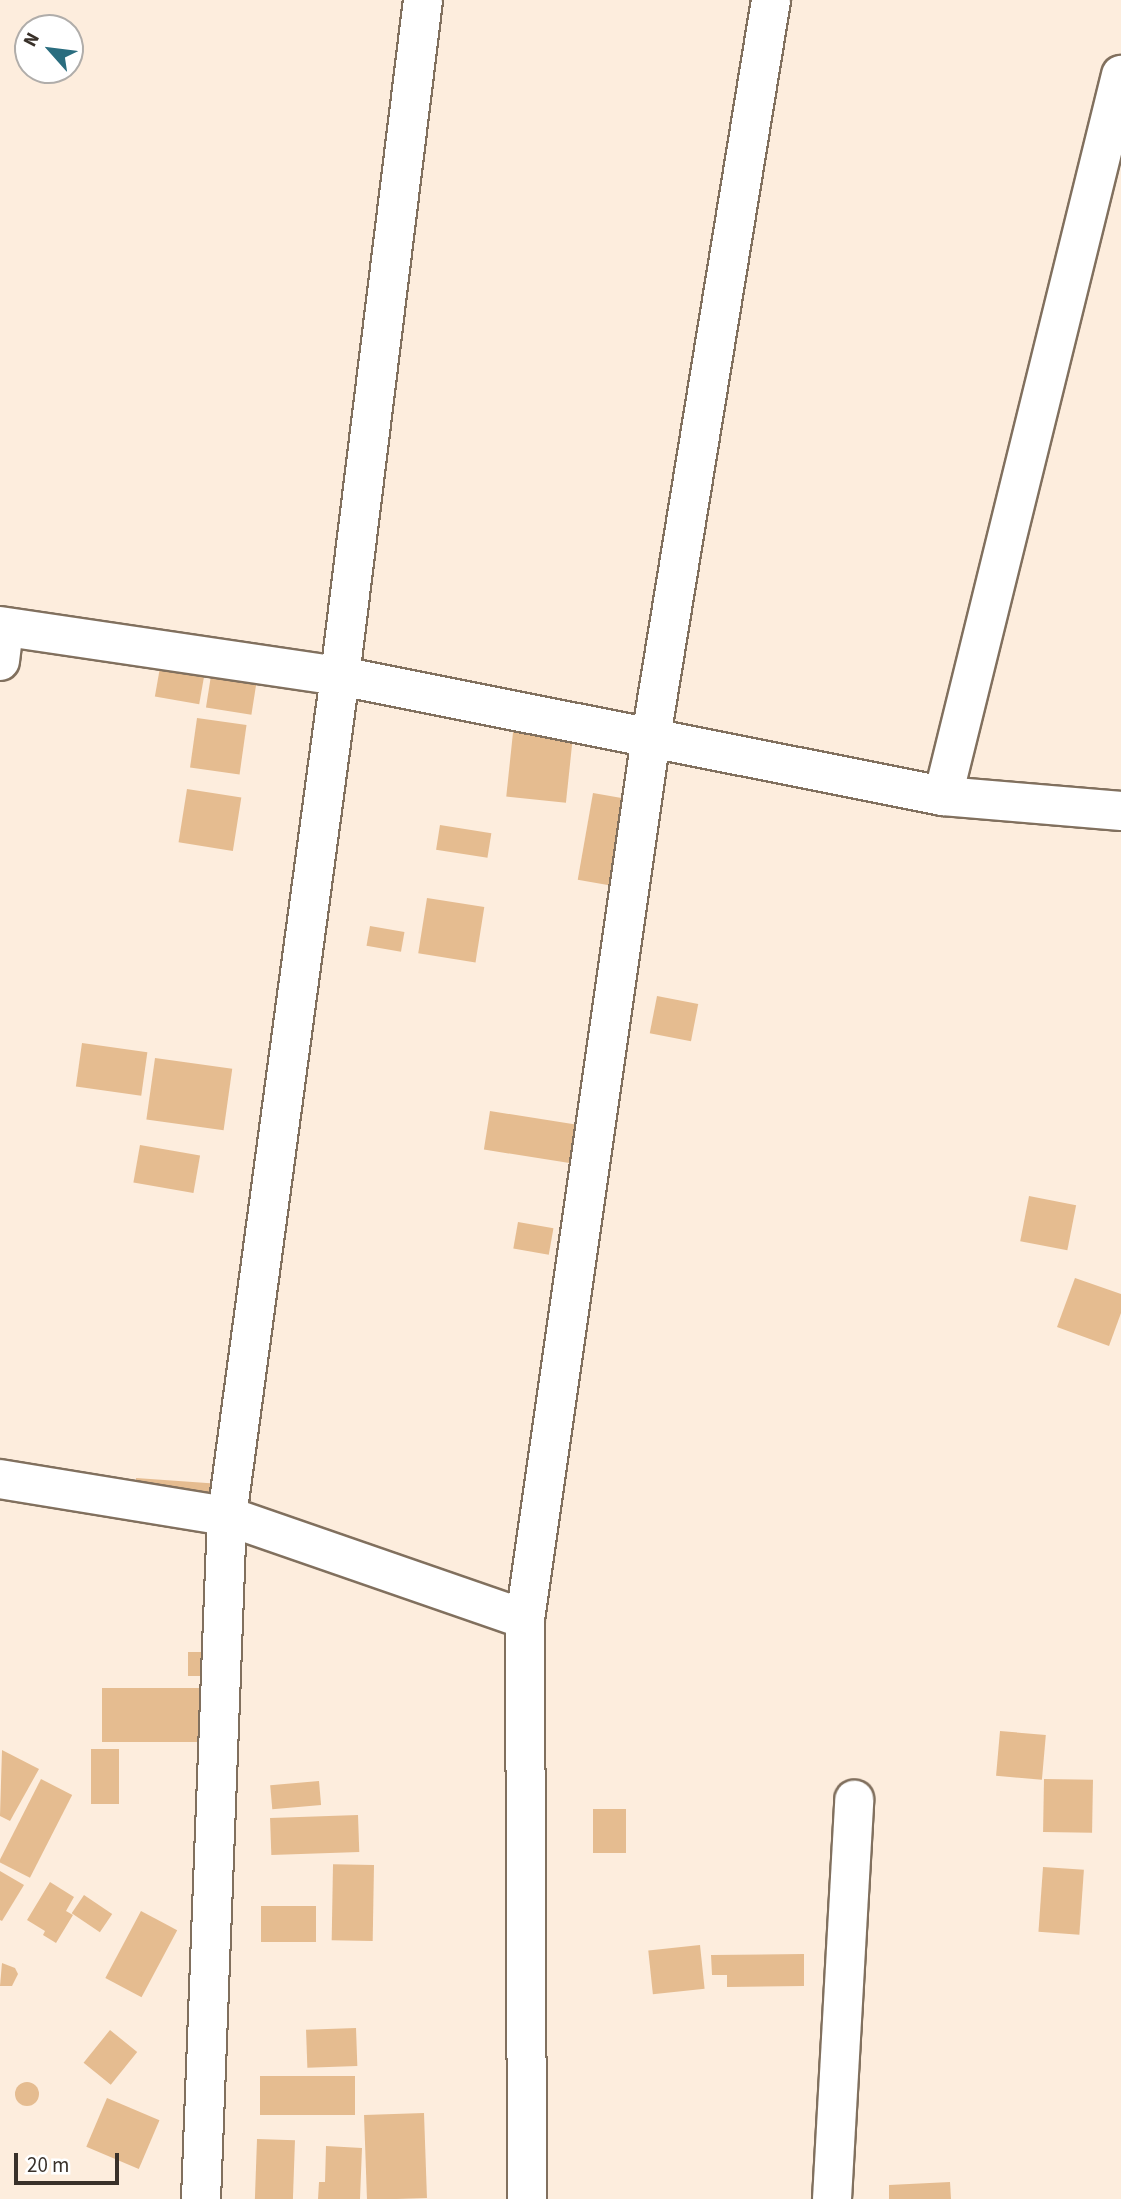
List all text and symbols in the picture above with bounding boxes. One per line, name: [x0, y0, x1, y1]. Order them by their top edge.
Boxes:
north arrow: [14, 14, 84, 84]
text: N: [17, 28, 47, 52]
scale bar: [18, 2140, 122, 2184]
text: 20 m: [27, 2150, 69, 2180]

